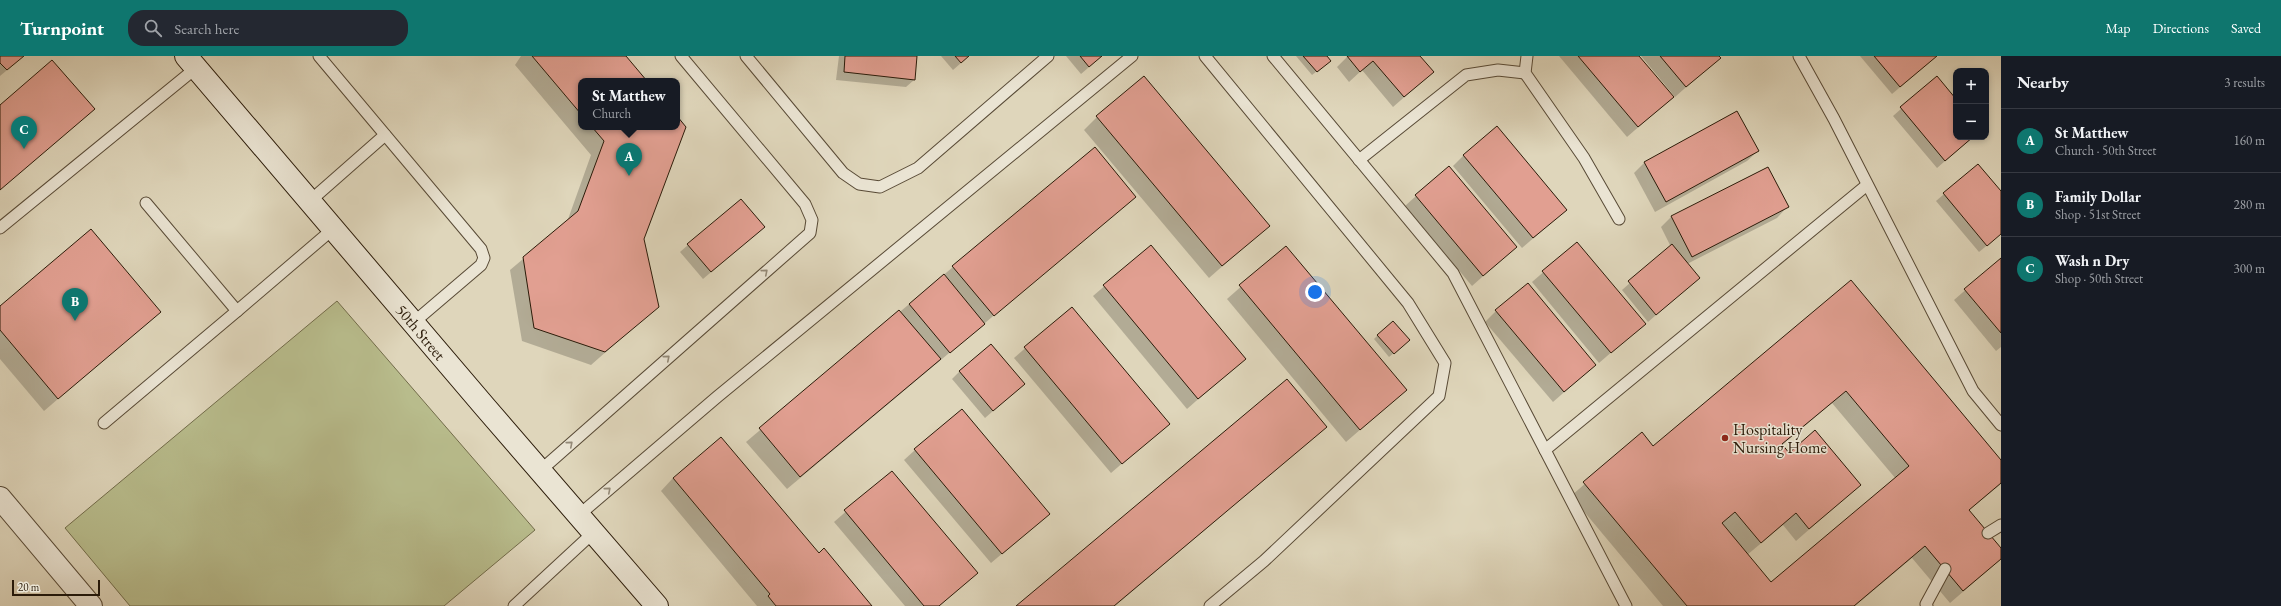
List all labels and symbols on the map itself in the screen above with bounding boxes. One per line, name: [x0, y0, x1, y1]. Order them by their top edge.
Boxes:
pin: C: [11, 116, 37, 149]
pin: A: [616, 143, 642, 176]
one-way arrow: [760, 270, 768, 277]
your location: [1305, 282, 1325, 302]
pin: B: [62, 288, 88, 321]
street label: 50th Street: [391, 300, 450, 365]
one-way arrow: [663, 356, 670, 363]
place label: Hospitality Nursing Home: [1733, 419, 1827, 458]
marker: Hospitality Nursing Home: [1720, 433, 1730, 443]
one-way arrow: [565, 442, 573, 449]
one-way arrow: [604, 487, 611, 494]
scale bar: [12, 578, 100, 597]

